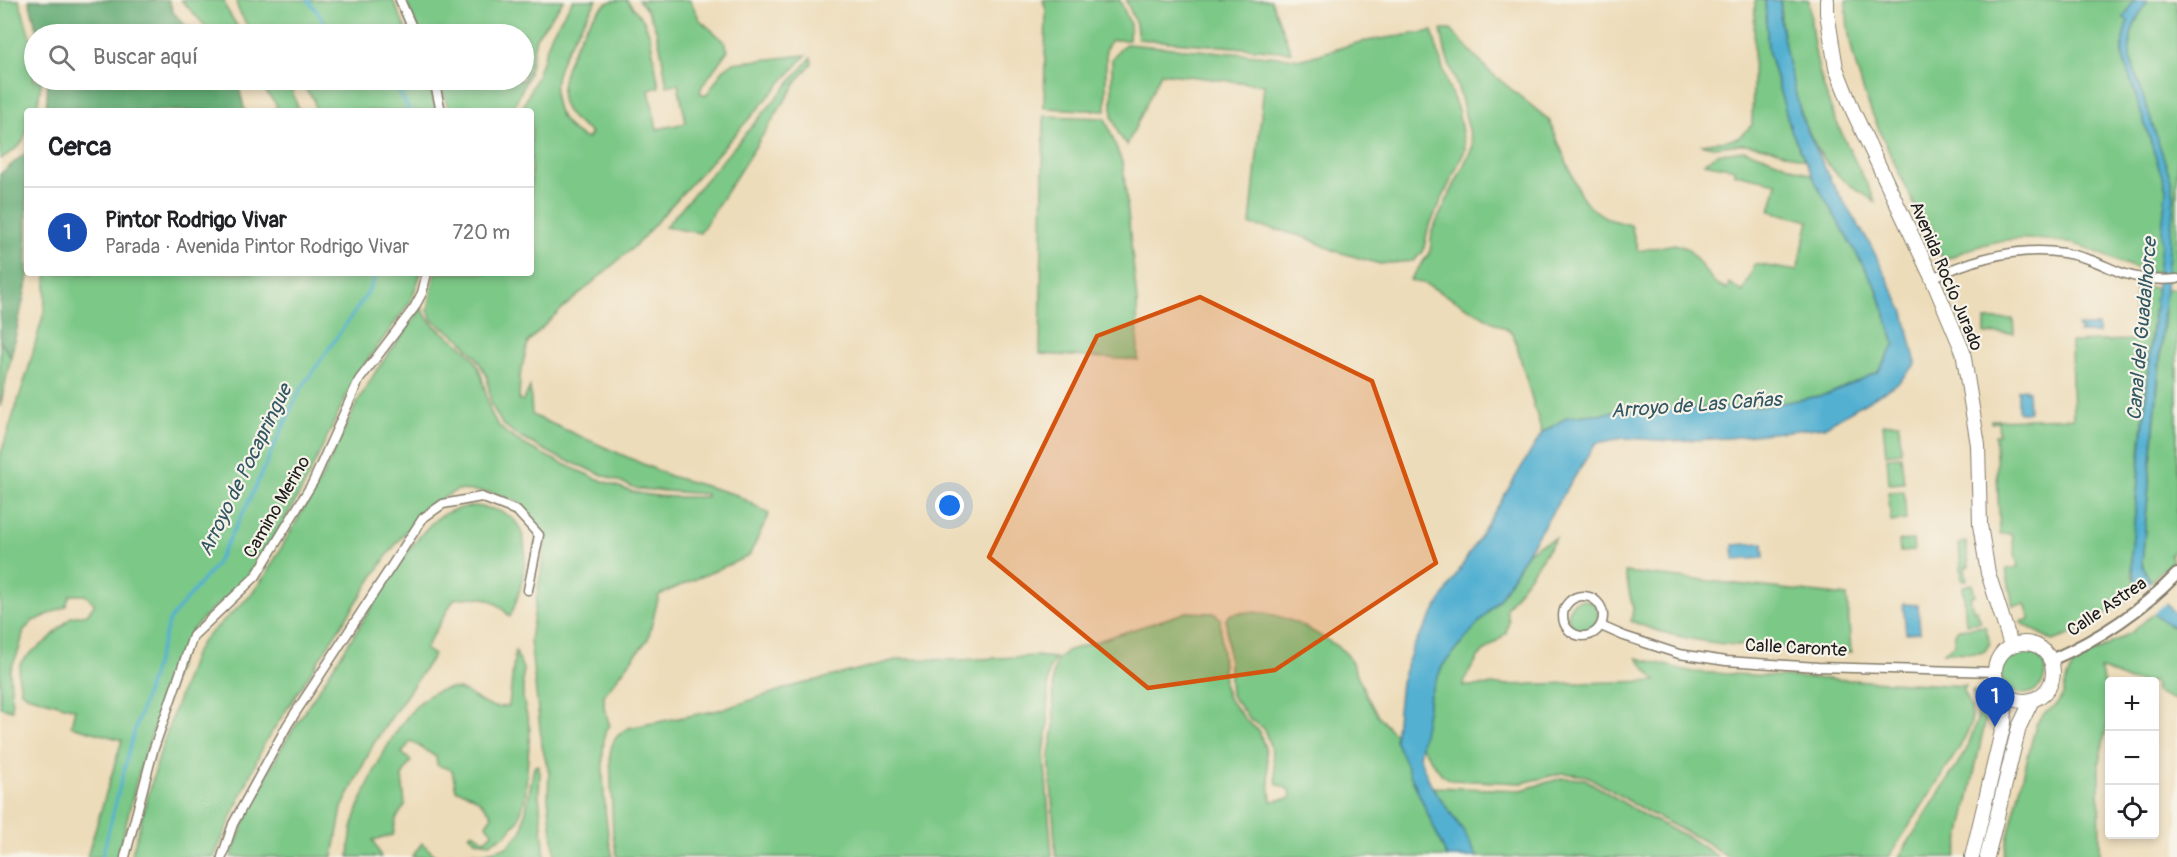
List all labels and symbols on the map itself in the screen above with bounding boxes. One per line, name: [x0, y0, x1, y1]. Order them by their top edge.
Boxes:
street label: Avenida Rocío Jurado: [1904, 198, 1988, 355]
water label: Canal del Guadalhorce: [2122, 234, 2163, 421]
water label: Arroyo de Pocapringue: [193, 378, 298, 560]
water label: Arroyo de Las Cañas: [1610, 386, 1784, 423]
street label: Camino Merino: [239, 452, 316, 562]
your location: [935, 491, 964, 520]
street label: Calle Astrea: [2063, 572, 2151, 642]
street label: Calle Caronte: [1744, 634, 1848, 662]
pin: 1: [1976, 678, 2014, 727]

